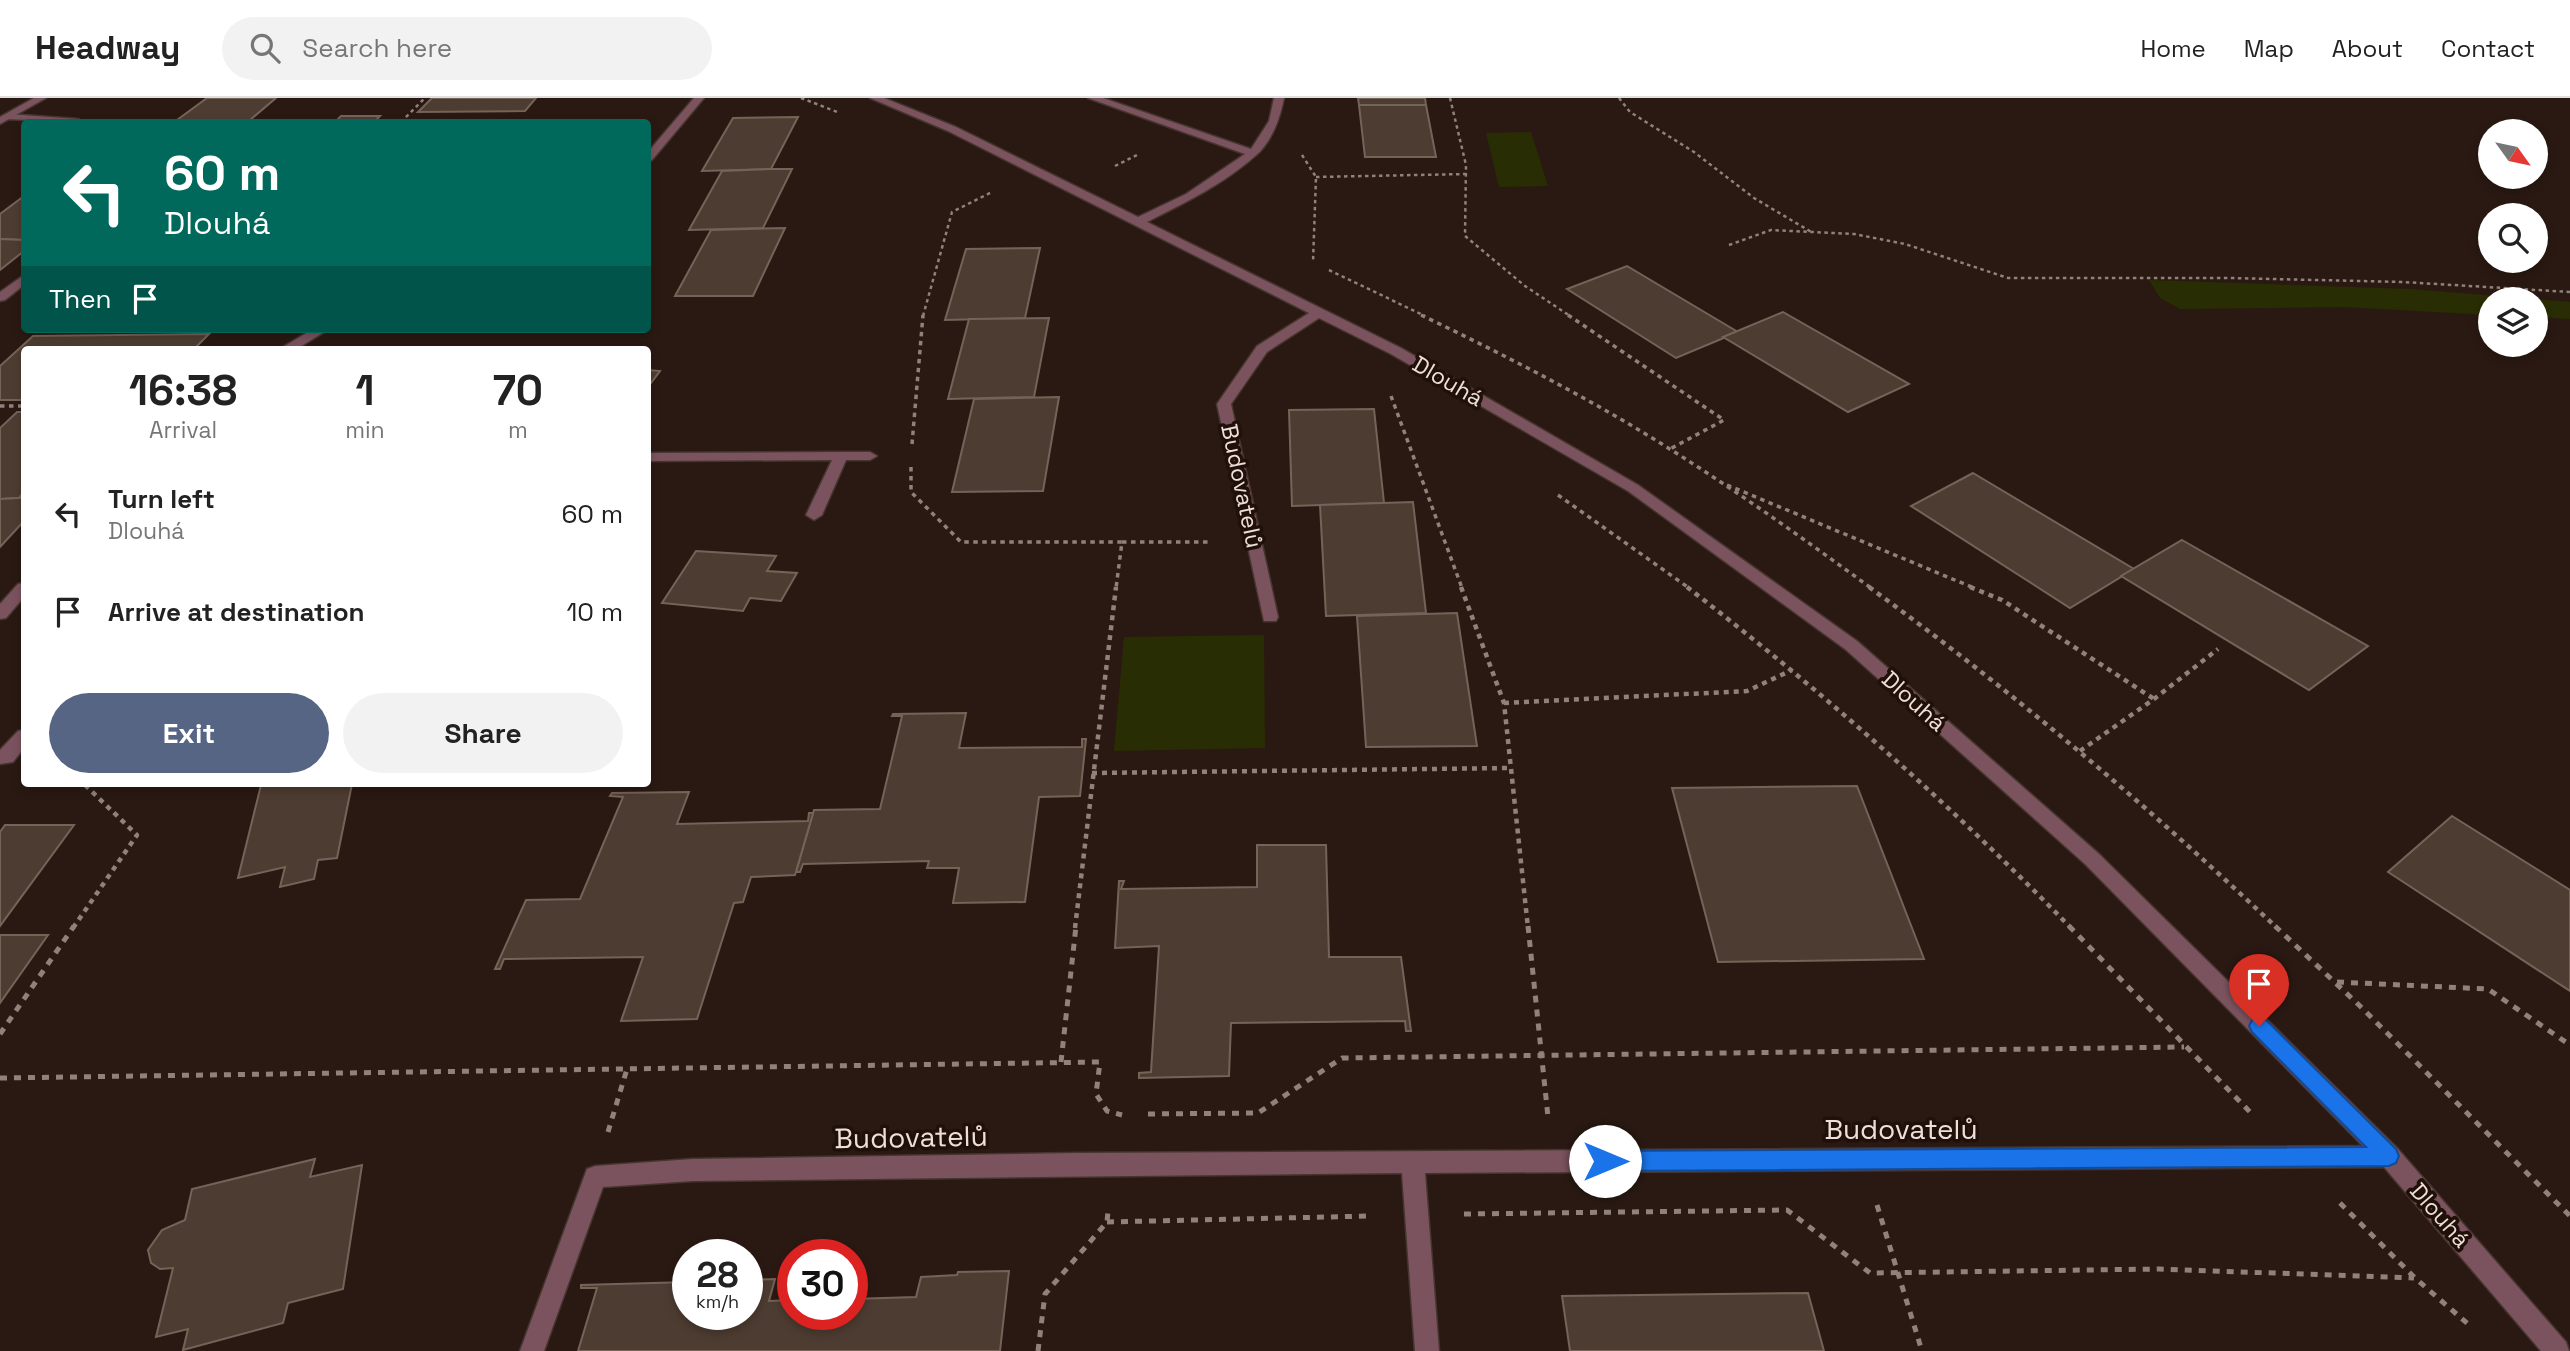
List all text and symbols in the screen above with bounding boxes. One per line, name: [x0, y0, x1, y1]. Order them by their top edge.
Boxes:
search box: [222, 17, 712, 80]
text: Headway: [35, 27, 180, 69]
icon: search: [246, 29, 284, 67]
text: Search here: [302, 31, 452, 65]
text: Home: [2140, 33, 2206, 64]
text: Map: [2244, 33, 2294, 64]
text: About: [2332, 33, 2403, 64]
text: Contact: [2441, 33, 2535, 64]
north arrow: [2478, 119, 2548, 189]
map controls: [2478, 119, 2548, 357]
text: 60 m: [164, 142, 280, 204]
icon: left: [49, 147, 140, 238]
text: Dlouhá: [164, 203, 270, 243]
button: search: [2478, 203, 2548, 273]
icon: arrive: [126, 280, 164, 318]
text: Then: [49, 282, 112, 316]
button: layers: [2478, 287, 2548, 357]
street label: Dlouhá: [1407, 349, 1489, 413]
text: 16:38: [129, 364, 237, 417]
text: 1: [355, 364, 374, 417]
text: 70: [493, 364, 543, 417]
text: Arrival: [149, 415, 217, 445]
text: min: [345, 415, 385, 445]
text: m: [508, 415, 528, 445]
street label: Budovatelů: [1214, 421, 1270, 551]
text: Turn left: [108, 482, 215, 516]
icon: left: [49, 495, 87, 533]
text: 60 m: [561, 497, 623, 531]
text: Dlouhá: [108, 516, 185, 546]
icon: arrive: [49, 593, 87, 631]
text: Arrive at destination: [108, 595, 365, 629]
text: 10 m: [566, 595, 623, 629]
street label: Dlouhá: [1876, 664, 1952, 738]
button: Exit: [49, 693, 329, 773]
button: Share: [343, 693, 623, 773]
pin: [2229, 954, 2289, 1026]
icon: arrive: [2240, 965, 2278, 1003]
street label: Budovatelů: [1824, 1111, 1978, 1147]
street label: Budovatelů: [834, 1118, 988, 1156]
position arrow: [1568, 1124, 1642, 1198]
street label: Dlouhá: [2404, 1176, 2476, 1254]
speed limit sign: 30: [777, 1239, 868, 1330]
text: 28: [697, 1253, 738, 1297]
text: km/h: [696, 1290, 739, 1313]

